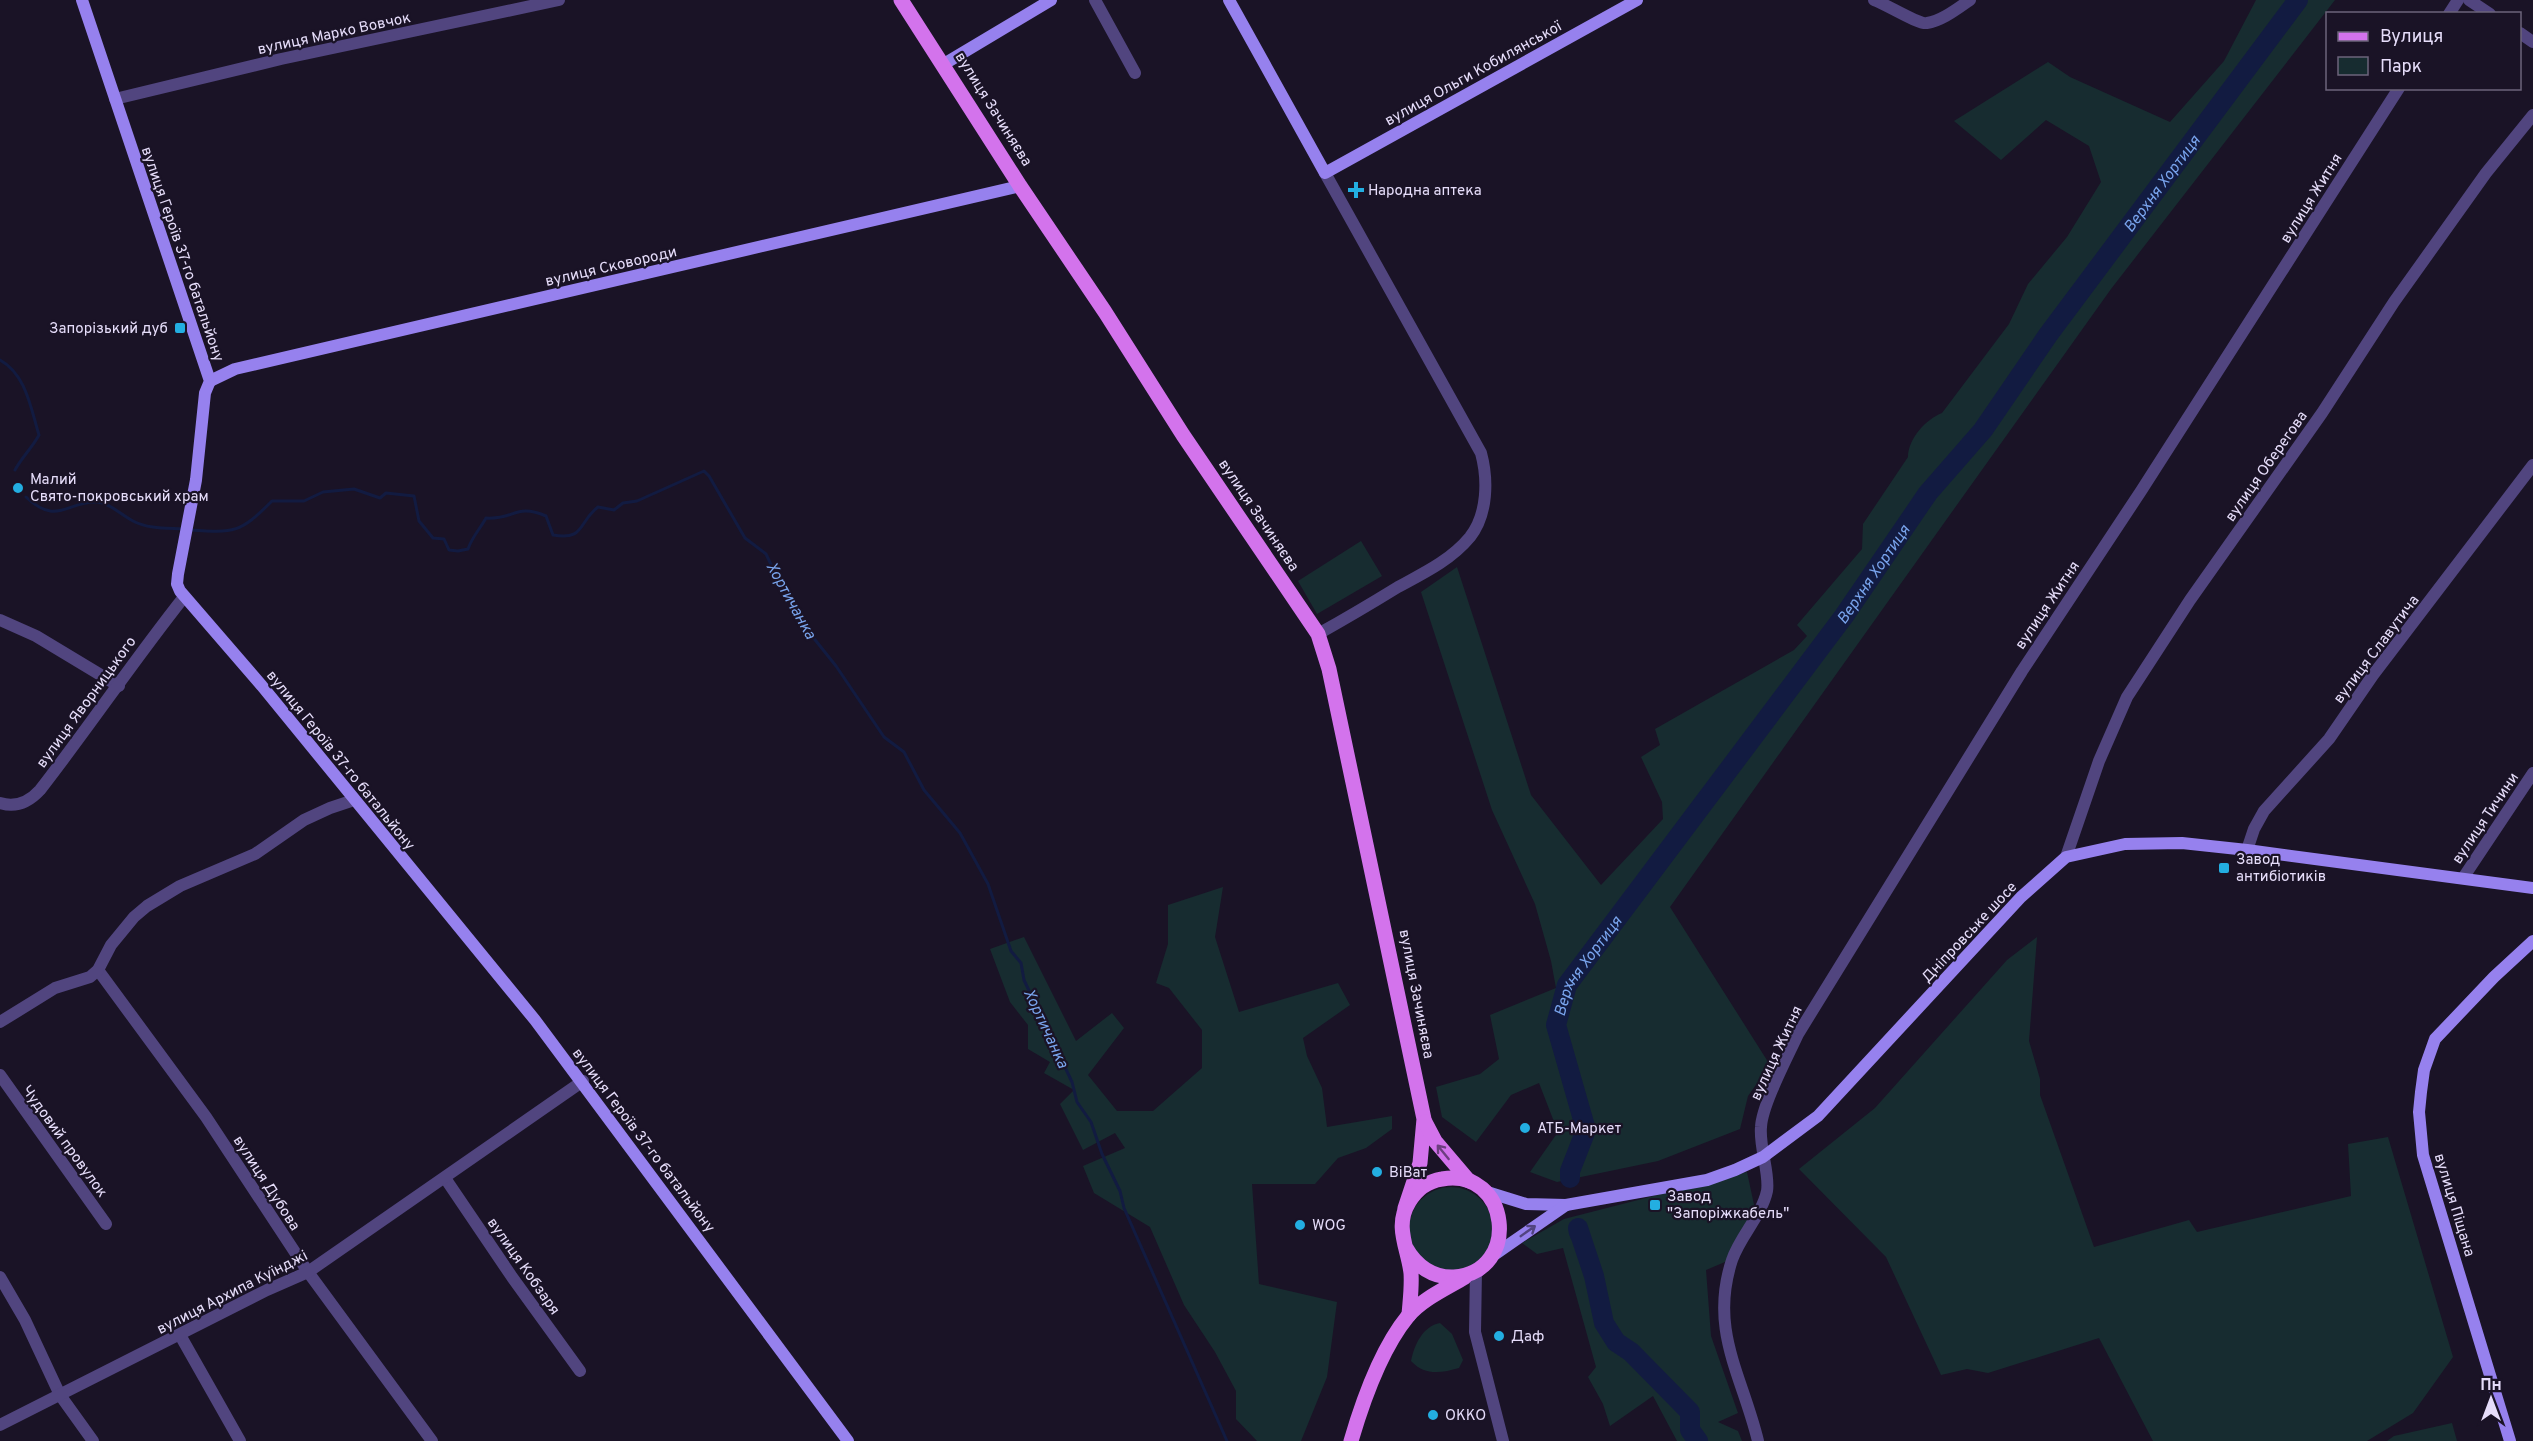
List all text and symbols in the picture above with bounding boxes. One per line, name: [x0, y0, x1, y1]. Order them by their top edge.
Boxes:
street label: вулиця Марко Вовчок: [256, 9, 413, 60]
legend: [2326, 12, 2521, 90]
street label: вулиця Ольги Кобилянської: [1382, 17, 1567, 131]
text: Вулиця: [2380, 26, 2443, 49]
street label: вулиця Зачиняєва: [950, 49, 1036, 170]
text: Парк: [2380, 56, 2422, 79]
water label: Верхня Хортиця: [2120, 131, 2206, 237]
street label: вулиця Героїв 37-го батальйону: [136, 145, 227, 365]
street label: вулиця Житня: [2277, 150, 2347, 247]
place label: Народна аптека: [1368, 182, 1482, 201]
marker: Народна аптека: [1349, 183, 1363, 197]
street label: вулиця Сковороди: [544, 243, 679, 292]
place label: Запорізький дуб: [49, 320, 168, 339]
marker: Запорізький дуб: [173, 321, 187, 335]
street label: вулиця Оберегова: [2222, 408, 2313, 526]
street label: вулиця Зачиняєва: [1213, 456, 1302, 576]
place label: Малий Свято-покровський храм: [30, 471, 209, 507]
marker: Малий Свято-покровський храм: [11, 481, 25, 495]
water label: Верхня Хортиця: [1833, 521, 1916, 629]
street label: вулиця Житня: [2012, 558, 2085, 654]
water label: Хортичанка: [761, 559, 820, 644]
street label: вулиця Славутича: [2330, 592, 2424, 708]
street label: вулиця Яворницького: [33, 633, 141, 772]
street label: вулиця Героїв 37-го батальйону: [261, 667, 418, 855]
street label: вулиця Тичини: [2449, 769, 2524, 868]
place label: Завод антибіотиків: [2236, 851, 2326, 887]
marker: Завод антибіотиків: [2217, 861, 2231, 875]
street label: Дніпровське шосе: [1918, 878, 2022, 988]
water label: Верхня Хортиця: [1551, 912, 1628, 1019]
street label: вулиця Зачиняєва: [1394, 928, 1437, 1061]
water label: Хортичанка: [1018, 986, 1073, 1072]
street label: вулиця Житня: [1747, 1003, 1808, 1104]
street label: вулиця Героїв 37-го батальйону: [567, 1045, 718, 1237]
street label: Чудовий провулок: [17, 1082, 111, 1202]
place label: АТБ-Маркет: [1537, 1120, 1622, 1139]
marker: АТБ-Маркет: [1518, 1121, 1532, 1135]
street label: вулиця Дубова: [228, 1133, 304, 1235]
one-way arrow: [1437, 1144, 1450, 1160]
street label: вулиця Піщана: [2429, 1151, 2478, 1259]
place label: ВіВат: [1389, 1164, 1428, 1183]
marker: ВіВат: [1370, 1165, 1384, 1179]
place label: Завод "Запоріжкабель": [1667, 1188, 1789, 1224]
marker: Завод "Запоріжкабель": [1648, 1198, 1662, 1212]
street label: вулиця Кобзаря: [482, 1215, 563, 1319]
place label: WOG: [1312, 1217, 1346, 1236]
marker: WOG: [1293, 1218, 1307, 1232]
one-way arrow: [1520, 1225, 1536, 1237]
street label: вулиця Архипа Куїнджі: [154, 1247, 311, 1340]
place label: Даф: [1511, 1328, 1544, 1347]
marker: Даф: [1492, 1329, 1506, 1343]
north arrow: [2461, 1369, 2521, 1429]
text: Пн: [2480, 1376, 2502, 1396]
place label: ОККО: [1445, 1407, 1486, 1426]
marker: ОККО: [1426, 1408, 1440, 1422]

